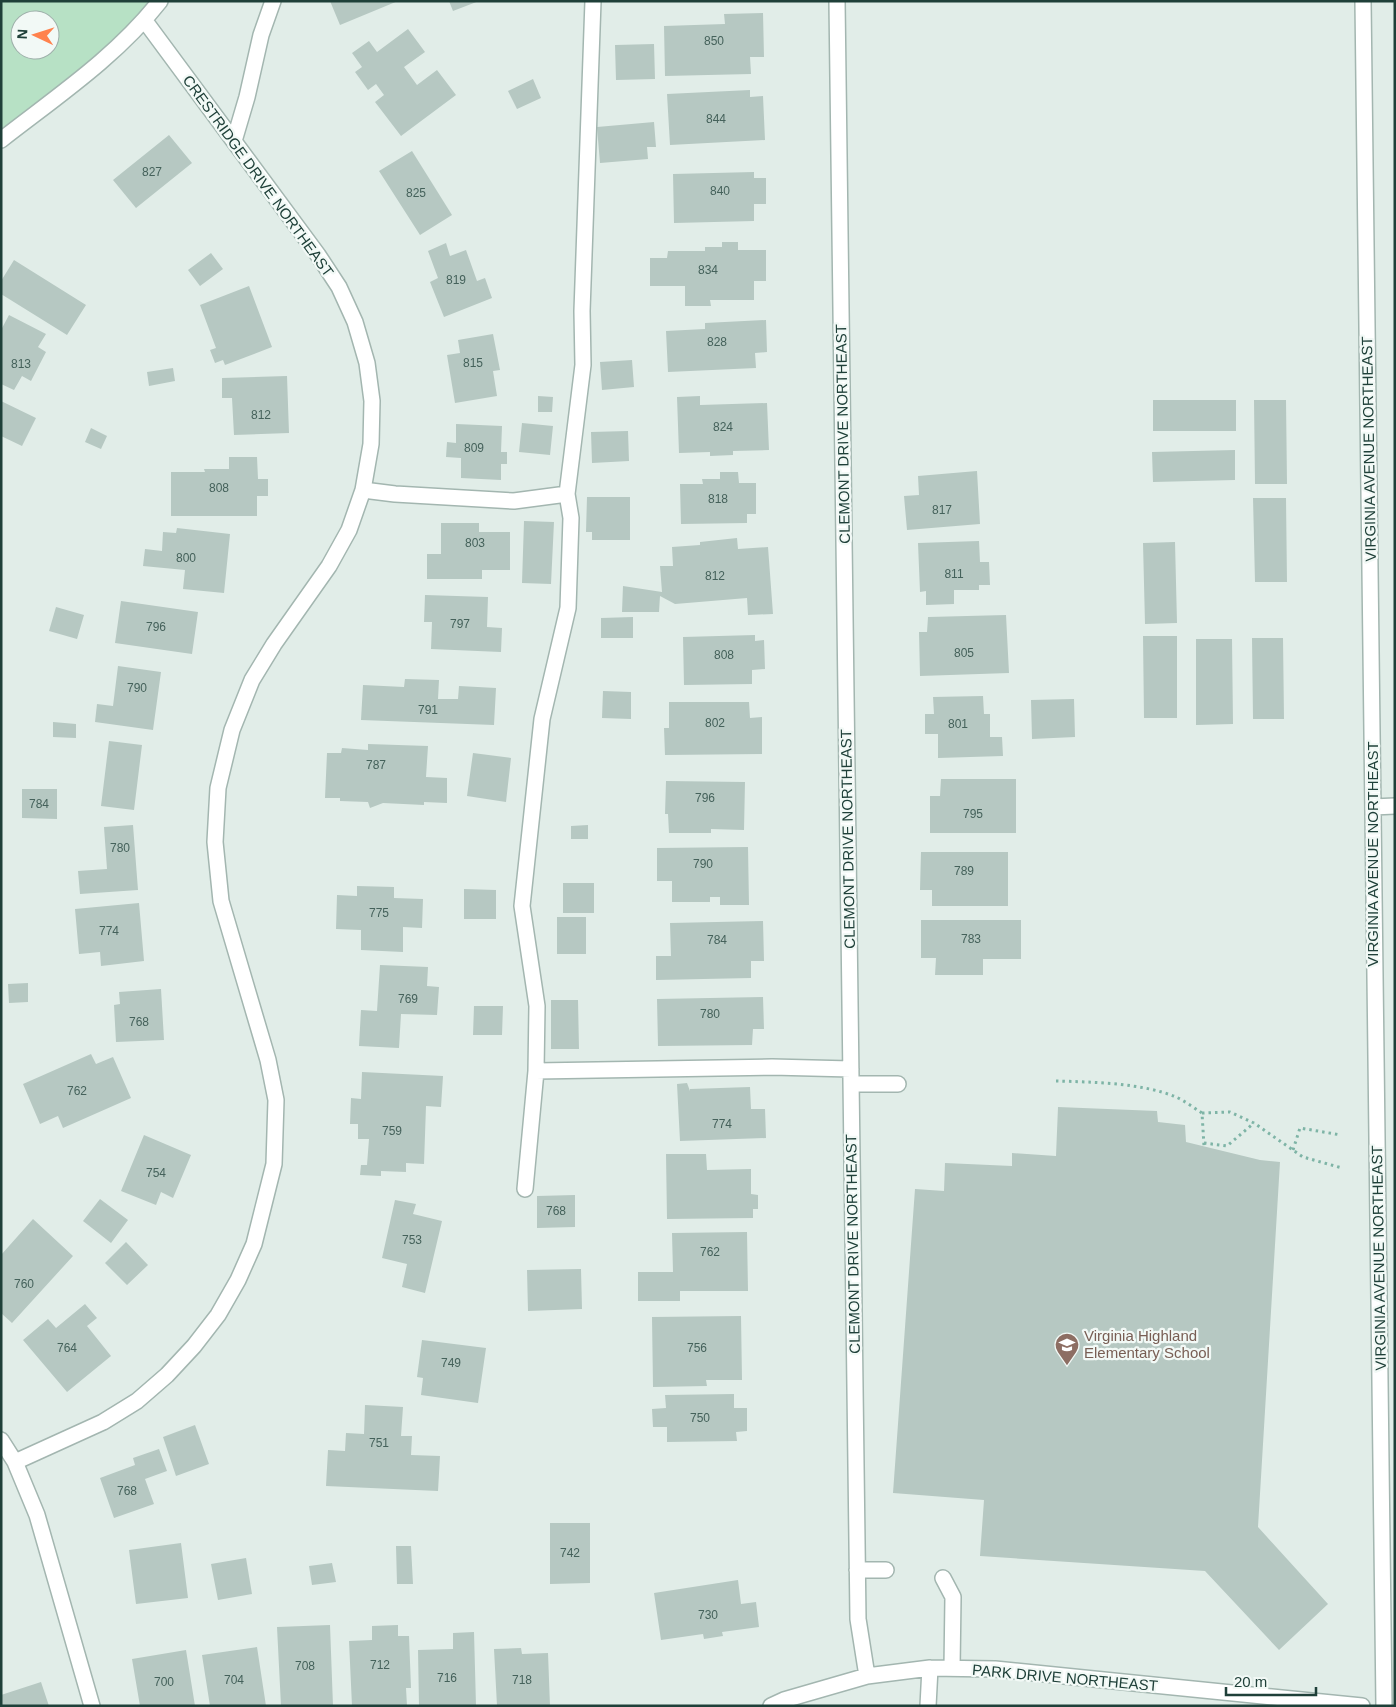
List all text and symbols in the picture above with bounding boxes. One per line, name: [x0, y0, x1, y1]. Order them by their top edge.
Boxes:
north arrow: [10, 10, 60, 60]
text: N: [14, 28, 30, 40]
house number: 850: [704, 34, 724, 48]
street label: CRESTRIDGE DRIVE NORTHEAST: [180, 72, 337, 280]
house number: 844: [706, 112, 726, 126]
house number: 827: [142, 165, 162, 179]
house number: 840: [710, 184, 730, 198]
house number: 825: [406, 186, 426, 200]
house number: 834: [698, 263, 718, 277]
house number: 819: [446, 273, 466, 287]
street label: CLEMONT DRIVE NORTHEAST: [832, 324, 853, 544]
house number: 828: [707, 335, 727, 349]
street label: VIRGINIA AVENUE NORTHEAST: [1358, 336, 1379, 562]
house number: 815: [463, 356, 483, 370]
house number: 813: [11, 357, 31, 371]
house number: 812: [251, 408, 271, 422]
house number: 824: [713, 420, 733, 434]
house number: 809: [464, 441, 484, 455]
house number: 808: [209, 481, 229, 495]
house number: 818: [708, 492, 728, 506]
house number: 817: [932, 503, 952, 517]
house number: 803: [465, 536, 485, 550]
house number: 800: [176, 551, 196, 565]
house number: 811: [944, 567, 964, 581]
house number: 812: [705, 569, 725, 583]
house number: 797: [450, 617, 470, 631]
house number: 796: [146, 620, 166, 634]
house number: 805: [954, 646, 974, 660]
house number: 808: [714, 648, 734, 662]
house number: 790: [127, 681, 147, 695]
house number: 791: [418, 703, 438, 717]
house number: 802: [705, 716, 725, 730]
house number: 801: [948, 717, 968, 731]
street label: CLEMONT DRIVE NORTHEAST: [837, 729, 858, 949]
street label: VIRGINIA AVENUE NORTHEAST: [1364, 741, 1381, 967]
house number: 787: [366, 758, 386, 772]
house number: 796: [695, 791, 715, 805]
house number: 784: [29, 797, 49, 811]
house number: 795: [963, 807, 983, 821]
house number: 780: [110, 841, 130, 855]
house number: 790: [693, 857, 713, 871]
house number: 789: [954, 864, 974, 878]
house number: 775: [369, 906, 389, 920]
house number: 774: [99, 924, 119, 938]
house number: 783: [961, 932, 981, 946]
house number: 784: [707, 933, 727, 947]
house number: 769: [398, 992, 418, 1006]
house number: 780: [700, 1007, 720, 1021]
house number: 768: [129, 1015, 149, 1029]
house number: 762: [67, 1084, 87, 1098]
house number: 774: [712, 1117, 732, 1131]
house number: 759: [382, 1124, 402, 1138]
street label: CLEMONT DRIVE NORTHEAST: [842, 1134, 863, 1354]
street label: VIRGINIA AVENUE NORTHEAST: [1368, 1145, 1389, 1371]
house number: 754: [146, 1166, 166, 1180]
house number: 768: [546, 1204, 566, 1218]
house number: 753: [402, 1233, 422, 1247]
house number: 762: [700, 1245, 720, 1259]
house number: 760: [14, 1277, 34, 1291]
place label: Virginia Highland Elementary School: [1084, 1327, 1210, 1361]
school or university icon: Virginia Highland Elementary School: [1054, 1332, 1080, 1366]
house number: 764: [57, 1341, 77, 1355]
house number: 756: [687, 1341, 707, 1355]
house number: 749: [441, 1356, 461, 1370]
house number: 750: [690, 1411, 710, 1425]
house number: 751: [369, 1436, 389, 1450]
house number: 768: [117, 1484, 137, 1498]
house number: 742: [560, 1546, 580, 1560]
house number: 730: [698, 1608, 718, 1622]
house number: 712: [370, 1658, 390, 1672]
house number: 708: [295, 1659, 315, 1673]
street label: PARK DRIVE NORTHEAST: [972, 1661, 1159, 1694]
scale bar: [1226, 1664, 1316, 1696]
house number: 716: [437, 1671, 457, 1685]
house number: 704: [224, 1673, 244, 1687]
house number: 718: [512, 1673, 532, 1687]
text: 20 m: [1234, 1673, 1267, 1690]
house number: 700: [154, 1675, 174, 1689]

